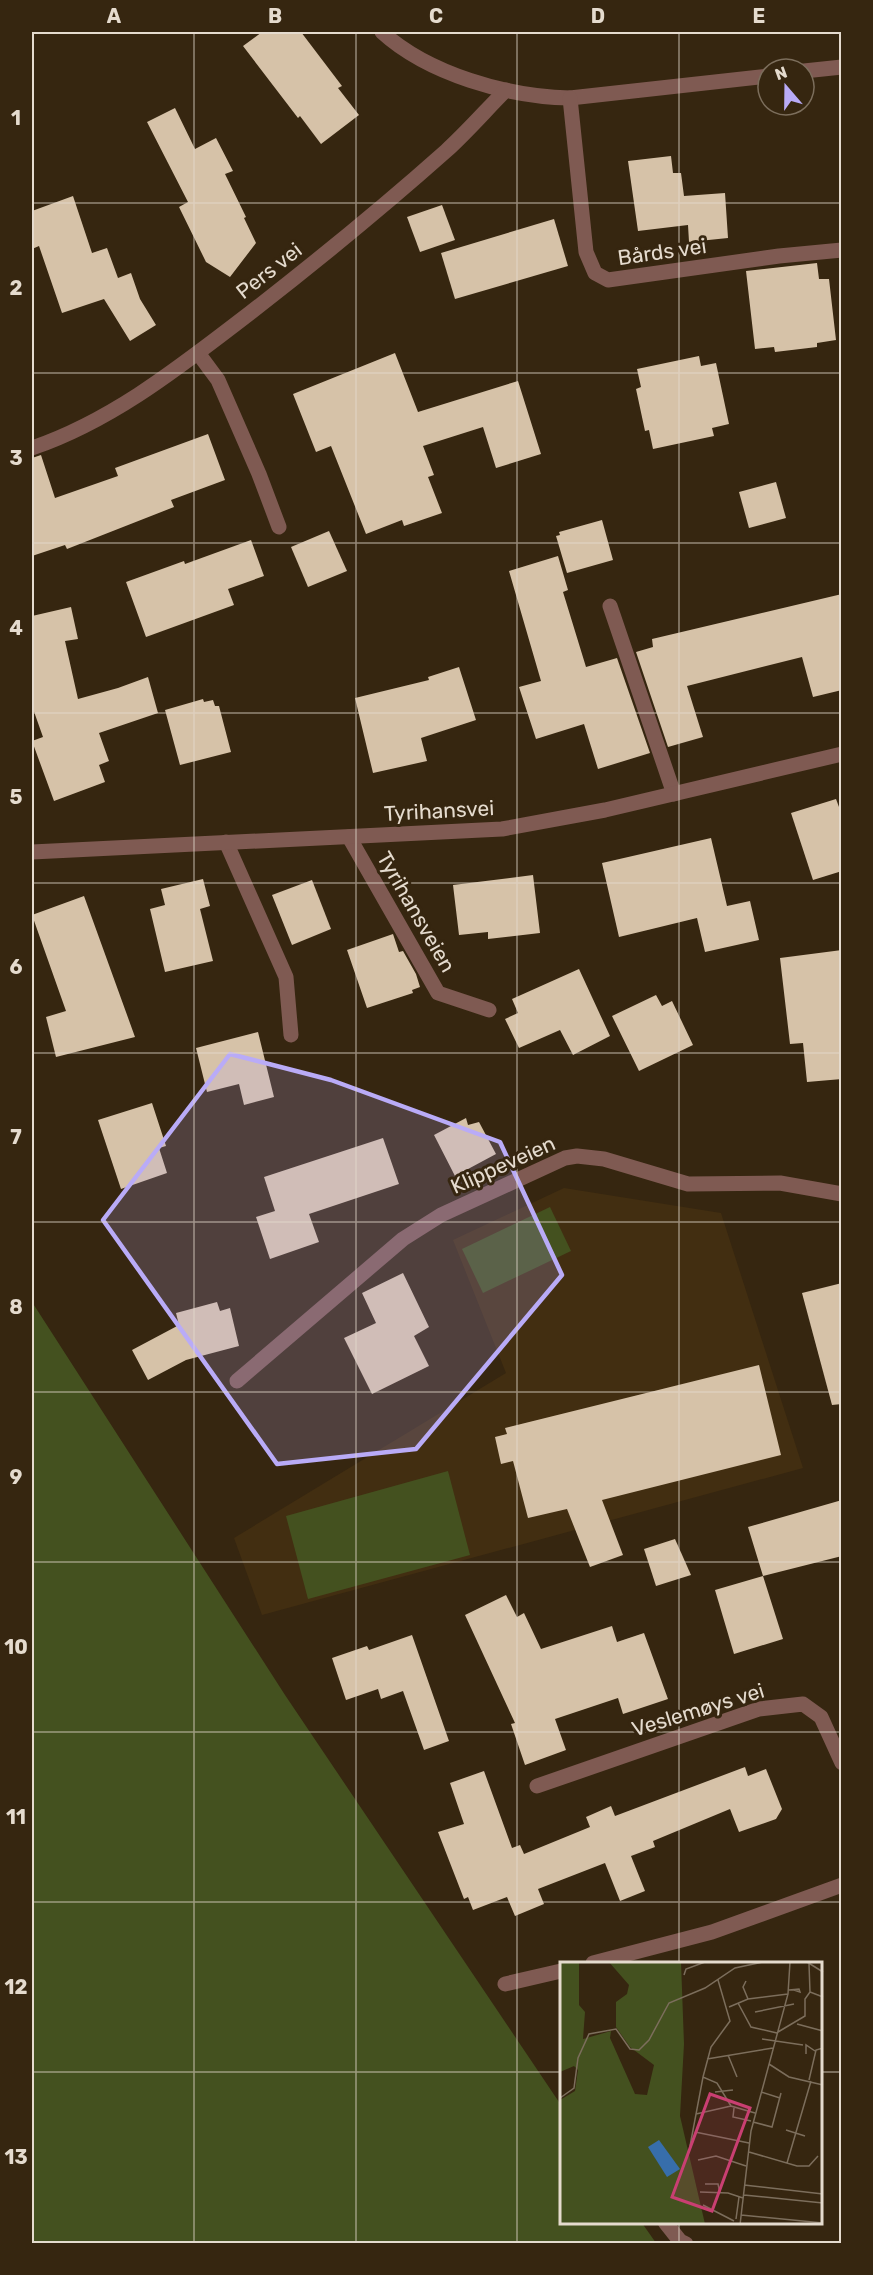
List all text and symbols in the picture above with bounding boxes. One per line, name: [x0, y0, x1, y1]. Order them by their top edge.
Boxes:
text: A: [107, 4, 122, 28]
text: B: [268, 4, 282, 28]
text: C: [429, 4, 443, 28]
text: D: [591, 4, 605, 28]
text: E: [753, 4, 765, 28]
north arrow: [756, 57, 816, 117]
text: N: [772, 62, 790, 84]
text: 1: [11, 106, 21, 130]
street label: Bårds vei: [616, 233, 708, 270]
street label: Pers vei: [231, 237, 307, 304]
text: 2: [10, 276, 23, 300]
text: 3: [9, 446, 23, 470]
text: 4: [9, 616, 23, 640]
text: 5: [10, 785, 23, 809]
street label: Tyrihansvei: [383, 795, 495, 826]
street label: Tyrihansveien: [372, 847, 461, 977]
text: 6: [9, 955, 23, 979]
text: 7: [10, 1125, 22, 1149]
street label: Klippeveien: [447, 1130, 559, 1199]
text: 8: [9, 1295, 23, 1319]
text: 9: [10, 1465, 23, 1489]
text: 10: [4, 1635, 28, 1659]
street label: Veslemøys vei: [629, 1678, 767, 1741]
text: 11: [6, 1805, 26, 1829]
inset map: [560, 1962, 822, 2224]
text: 12: [5, 1975, 27, 1999]
text: 13: [4, 2145, 28, 2169]

